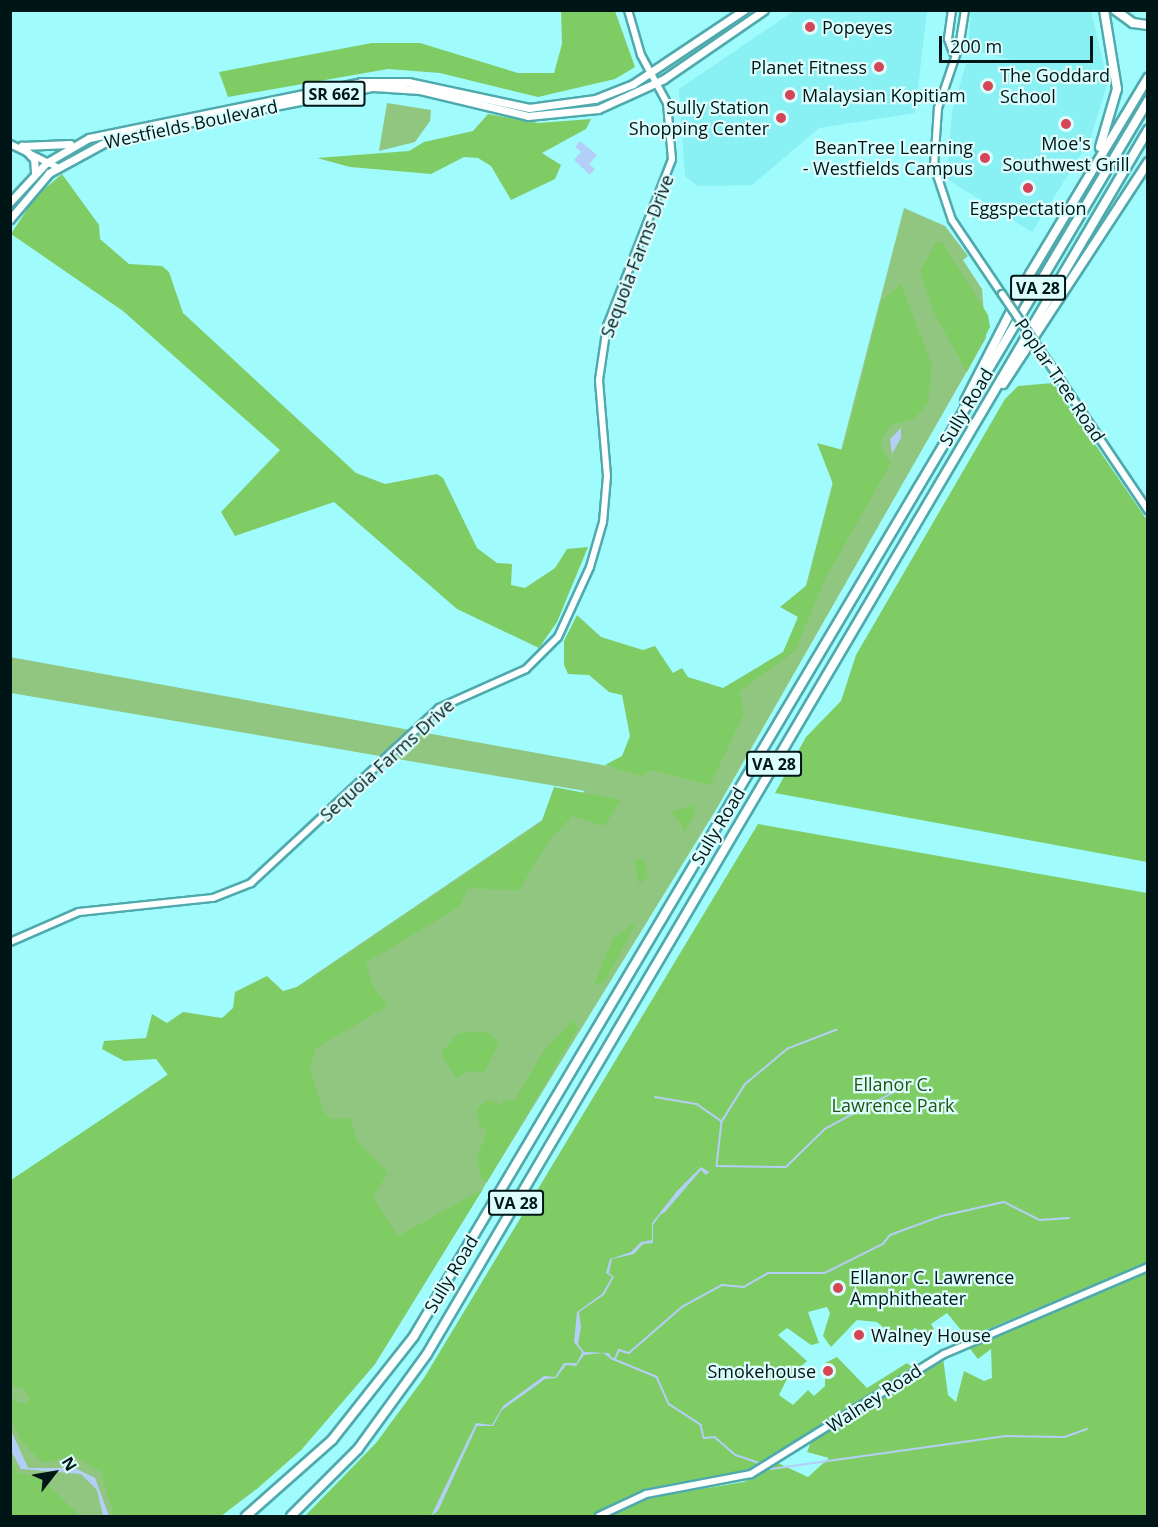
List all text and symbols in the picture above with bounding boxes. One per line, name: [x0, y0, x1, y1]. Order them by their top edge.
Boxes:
place label: Popeyes: [822, 16, 892, 38]
marker: Popeyes: [803, 20, 817, 34]
scale bar: [942, 24, 1096, 62]
text: 200 m: [950, 34, 1002, 58]
place label: Planet Fitness: [751, 56, 867, 78]
marker: Planet Fitness: [872, 60, 886, 74]
place label: The Goddard School: [1000, 65, 1110, 107]
marker: The Goddard School: [981, 79, 995, 93]
road number: SR 662: [302, 81, 366, 107]
place label: Malaysian Kopitiam: [802, 84, 966, 106]
marker: Malaysian Kopitiam: [783, 88, 797, 102]
street label: Westfields Boulevard: [102, 95, 280, 153]
place label: Sully Station Shopping Center: [629, 97, 769, 140]
marker: Sully Station Shopping Center: [774, 111, 788, 125]
marker: Moe's Southwest Grill: [1059, 117, 1073, 131]
place label: Moe's Southwest Grill: [1003, 133, 1129, 176]
place label: BeanTree Learning - Westfields Campus: [803, 137, 973, 180]
marker: BeanTree Learning - Westfields Campus: [978, 151, 992, 165]
street label: Sequoia Farms Drive: [596, 172, 678, 340]
marker: Eggspectation: [1021, 181, 1035, 195]
place label: Eggspectation: [969, 197, 1087, 219]
road number: VA 28: [1010, 275, 1066, 301]
street label: Poplar Tree Road: [1011, 314, 1109, 446]
street label: Sully Road: [934, 364, 998, 450]
street label: Sequoia Farms Drive: [316, 694, 458, 826]
road number: VA 28: [746, 751, 802, 777]
street label: Sully Road: [686, 783, 750, 869]
park label: Ellanor C. Lawrence Park: [832, 1074, 954, 1116]
road number: VA 28: [488, 1190, 544, 1216]
street label: Sully Road: [419, 1231, 483, 1317]
place label: Ellanor C. Lawrence Amphitheater: [850, 1267, 1014, 1310]
marker: Ellanor C. Lawrence Amphitheater: [831, 1281, 845, 1295]
place label: Walney House: [871, 1324, 991, 1346]
marker: Walney House: [852, 1328, 866, 1342]
street label: Walney Road: [822, 1359, 926, 1437]
place label: Smokehouse: [707, 1360, 816, 1382]
marker: Smokehouse: [821, 1364, 835, 1378]
north arrow: [24, 1443, 84, 1503]
text: N: [57, 1452, 82, 1475]

